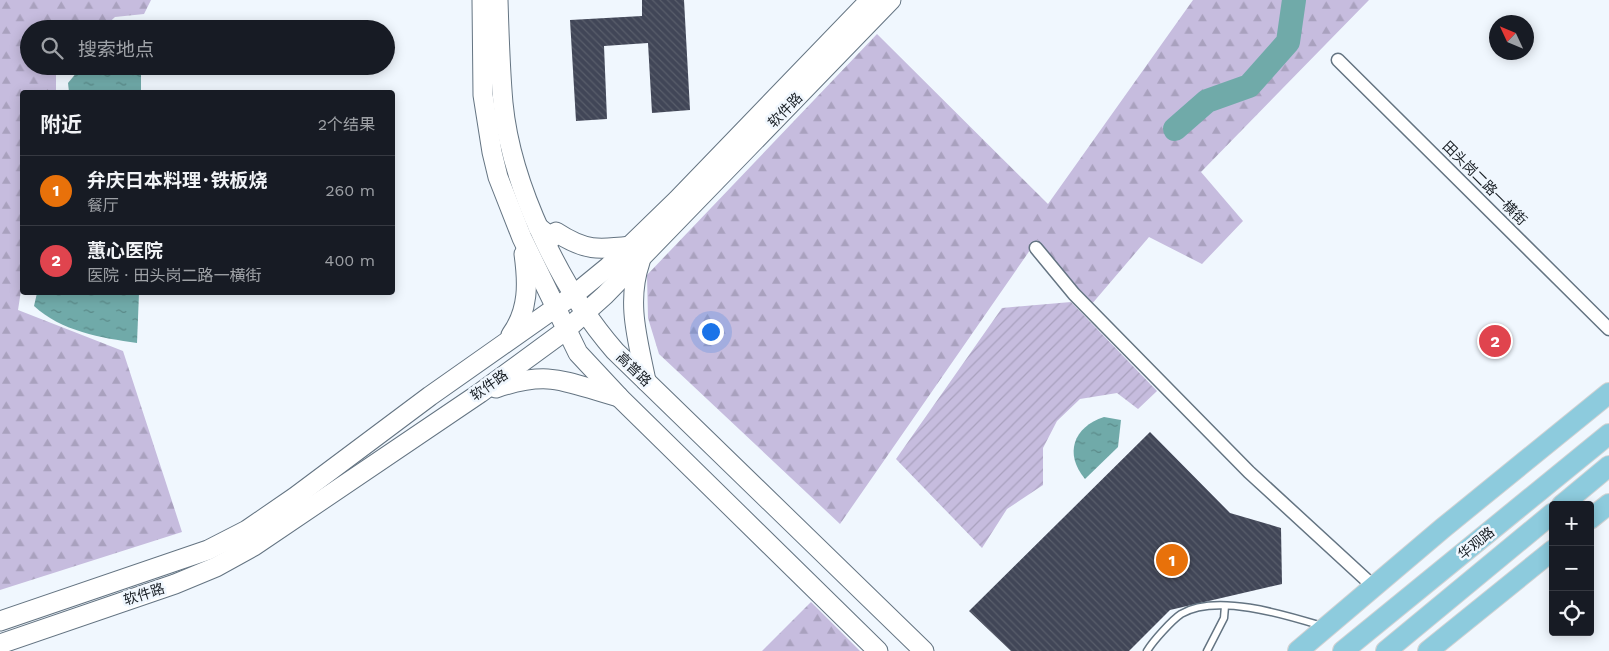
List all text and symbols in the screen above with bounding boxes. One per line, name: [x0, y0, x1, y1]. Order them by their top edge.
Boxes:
north arrow: [1489, 15, 1534, 60]
search box: [20, 20, 395, 75]
icon: search: [38, 34, 66, 62]
text: 搜索地点: [78, 38, 154, 61]
street label: 软件路: [765, 89, 805, 131]
text: 附近: [40, 112, 82, 137]
text: 2个结果: [318, 115, 375, 134]
street label: 田头岗二路一横街: [1440, 138, 1530, 228]
text: 弁庆日本料理･铁板烧: [87, 169, 268, 192]
text: 1: [53, 181, 59, 200]
text: 260 m: [325, 181, 375, 200]
text: 餐厅: [87, 196, 119, 215]
text: 蕙心医院: [87, 239, 163, 262]
text: 2: [51, 251, 61, 270]
text: 400 m: [325, 251, 375, 270]
text: 医院 · 田头岗二路一横街: [87, 266, 262, 285]
your location: [698, 319, 724, 345]
pin: 2: [1479, 322, 1511, 360]
street label: 高普路: [613, 349, 655, 389]
street label: 软件路: [467, 366, 511, 404]
map controls: [1549, 501, 1594, 636]
button: +: [1549, 501, 1594, 546]
street label: 华观路: [1455, 524, 1497, 562]
pin: 1: [1156, 541, 1188, 579]
button: −: [1549, 546, 1594, 591]
street label: 软件路: [122, 580, 166, 608]
button: locate: [1549, 591, 1594, 636]

